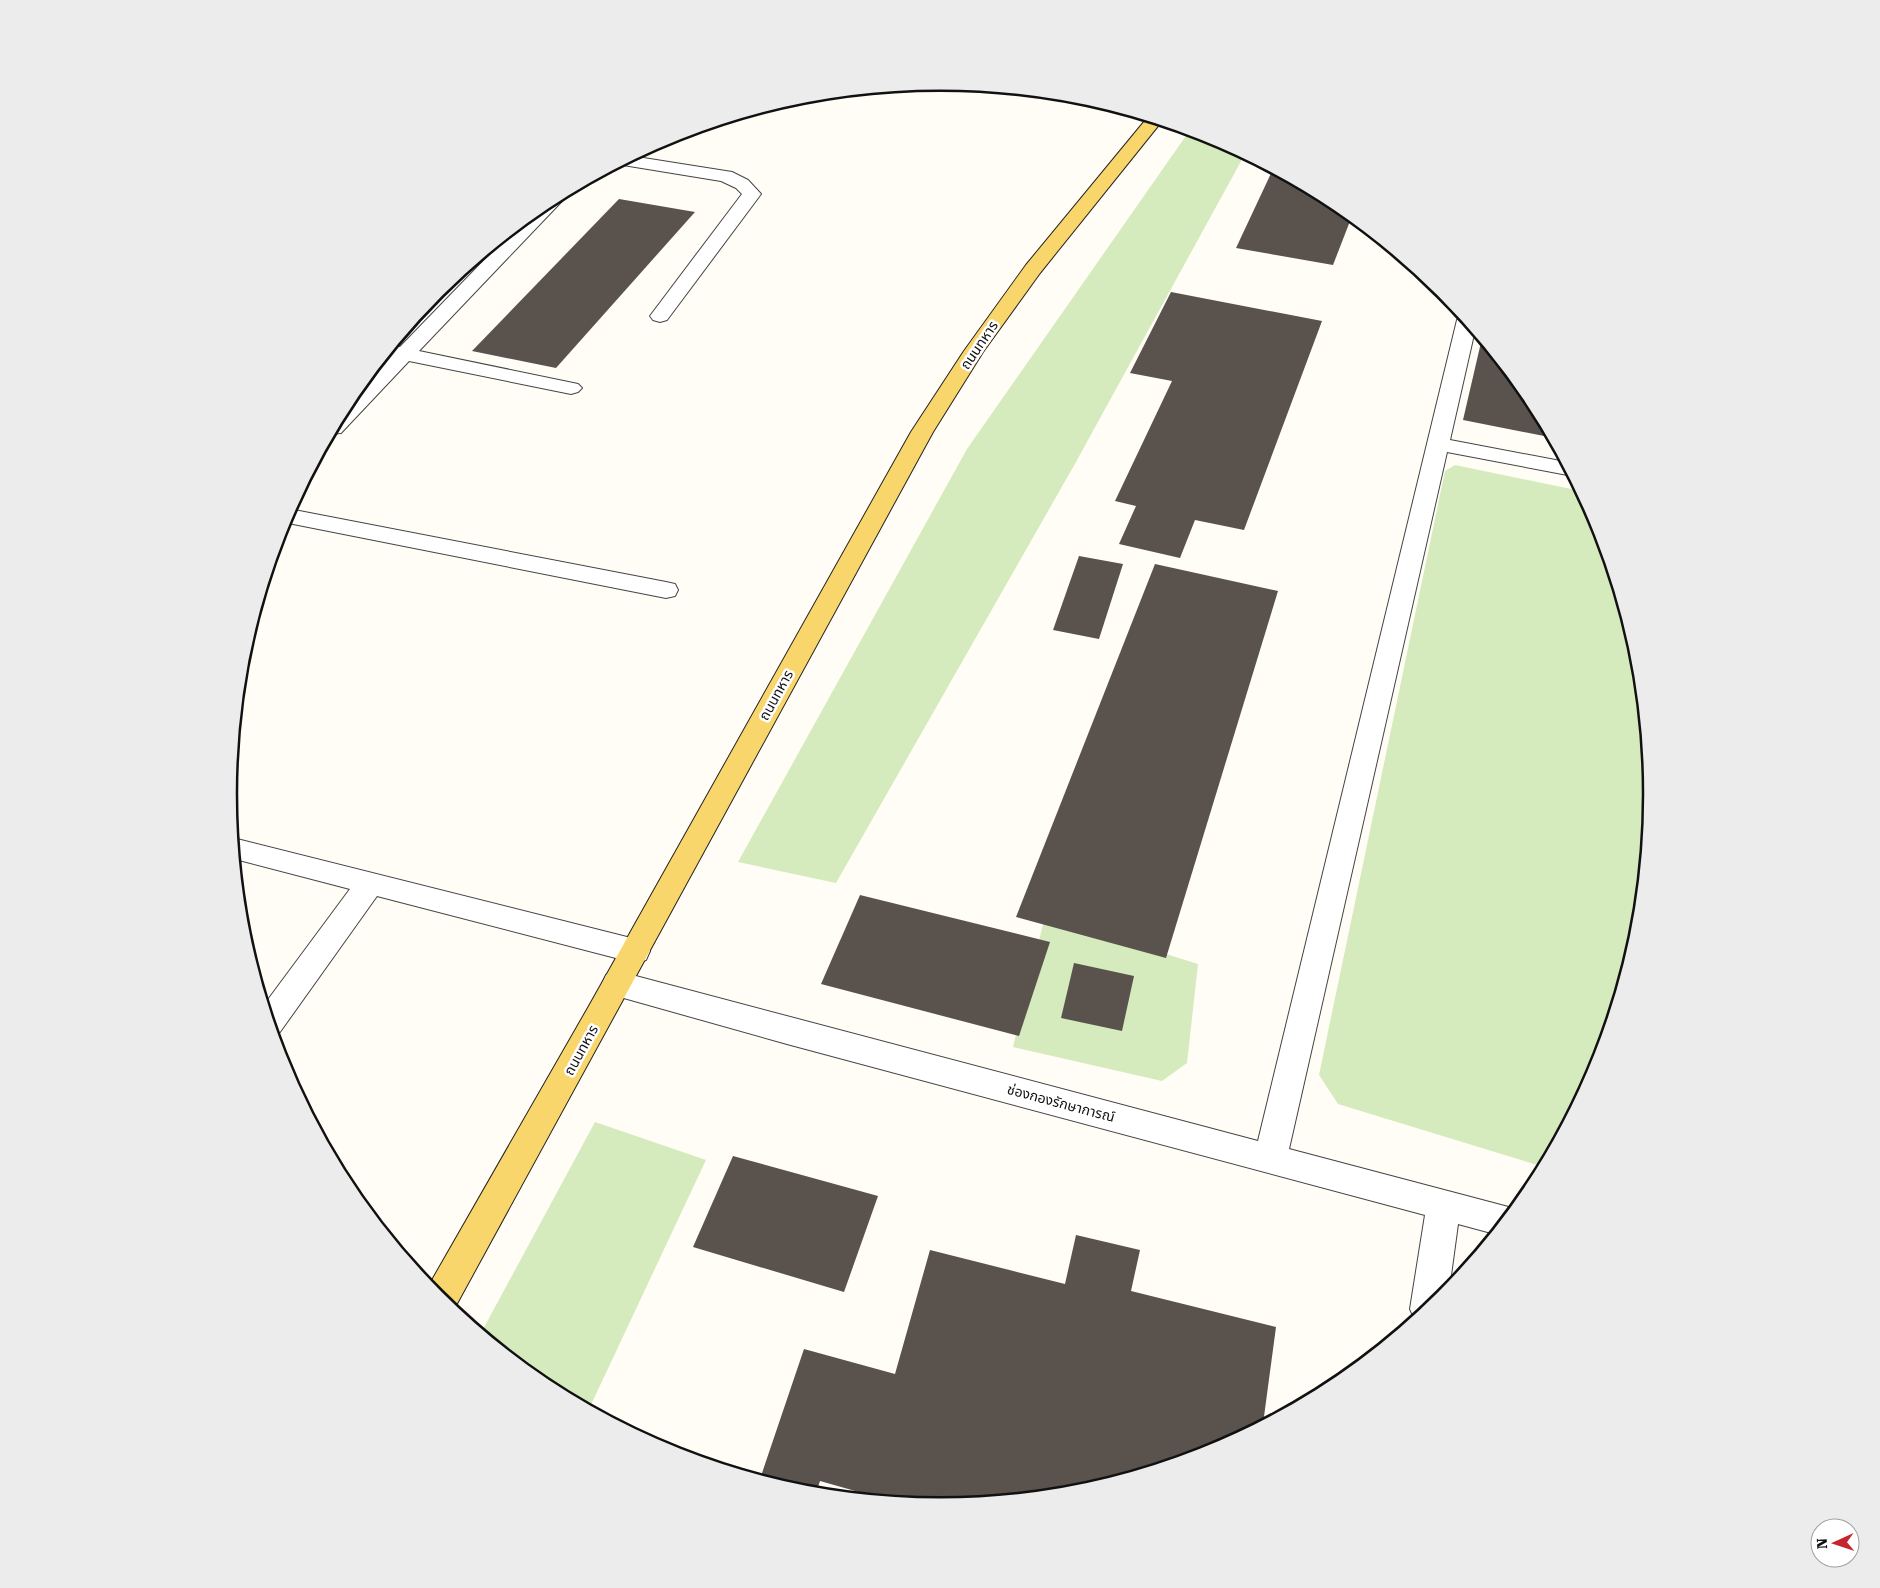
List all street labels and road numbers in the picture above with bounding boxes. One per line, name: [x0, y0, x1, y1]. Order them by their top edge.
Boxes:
street label: ถนนทหาร: [957, 318, 1001, 372]
street label: ถนนทหาร: [756, 667, 796, 723]
street label: ถนนทหาร: [561, 1022, 601, 1078]
street label: ช่องกองรักษาการณ์: [1005, 1081, 1117, 1125]

